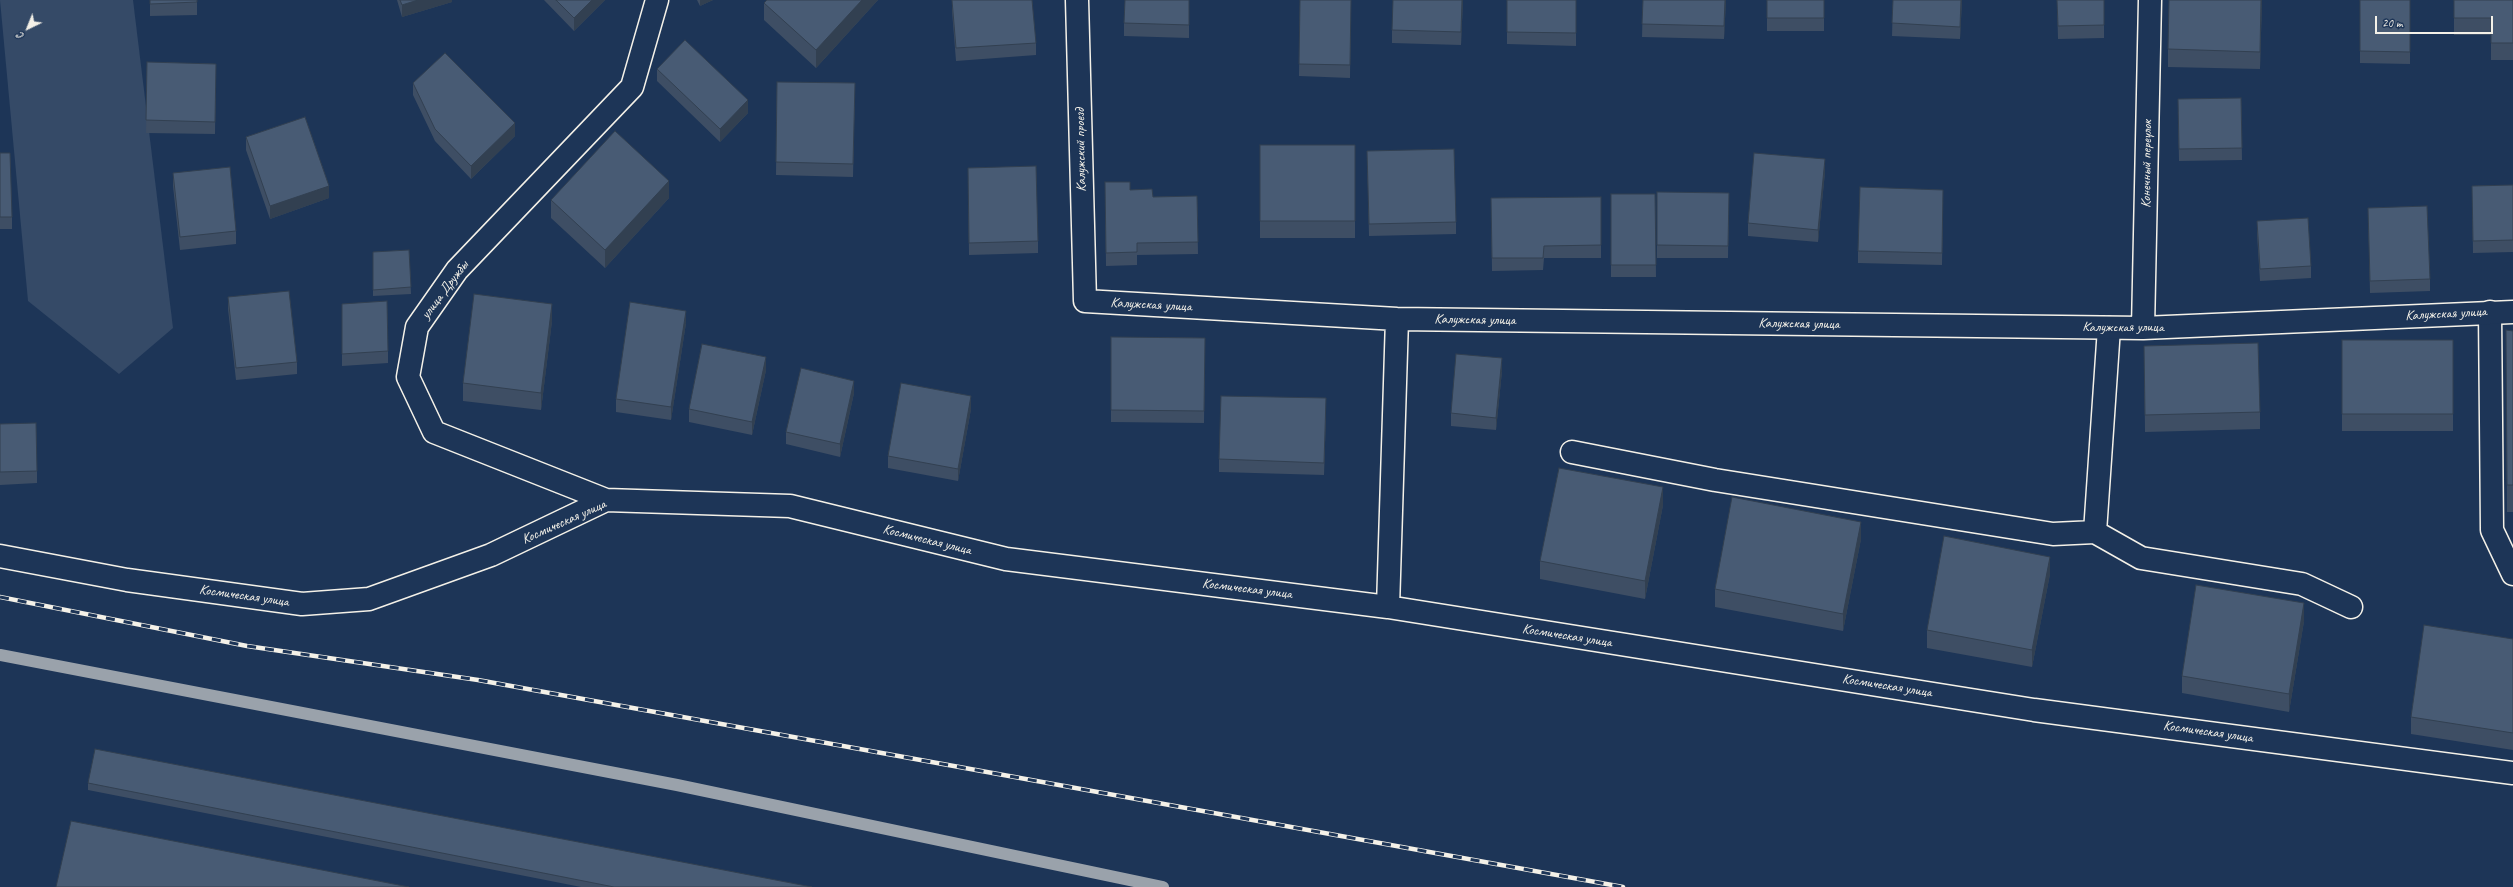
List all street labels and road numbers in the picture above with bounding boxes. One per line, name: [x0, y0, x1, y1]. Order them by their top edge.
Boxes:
street label: Калужский проезд: [1072, 108, 1090, 192]
street label: Конечный переулок: [2138, 120, 2156, 208]
street label: улица Дружбы: [418, 258, 472, 322]
street label: Калужская улица: [1110, 294, 1192, 316]
street label: Калужская улица: [2405, 303, 2487, 325]
street label: Калужская улица: [1434, 311, 1516, 329]
street label: Калужская улица: [1758, 315, 1840, 333]
street label: Калужская улица: [2082, 319, 2164, 335]
street label: Космическая улица: [519, 496, 609, 548]
street label: Космическая улица: [881, 521, 973, 559]
street label: Космическая улица: [1201, 575, 1293, 603]
street label: Космическая улица: [198, 581, 290, 611]
street label: Космическая улица: [1521, 621, 1613, 651]
street label: Космическая улица: [1841, 671, 1933, 701]
street label: Космическая улица: [2162, 717, 2254, 747]

